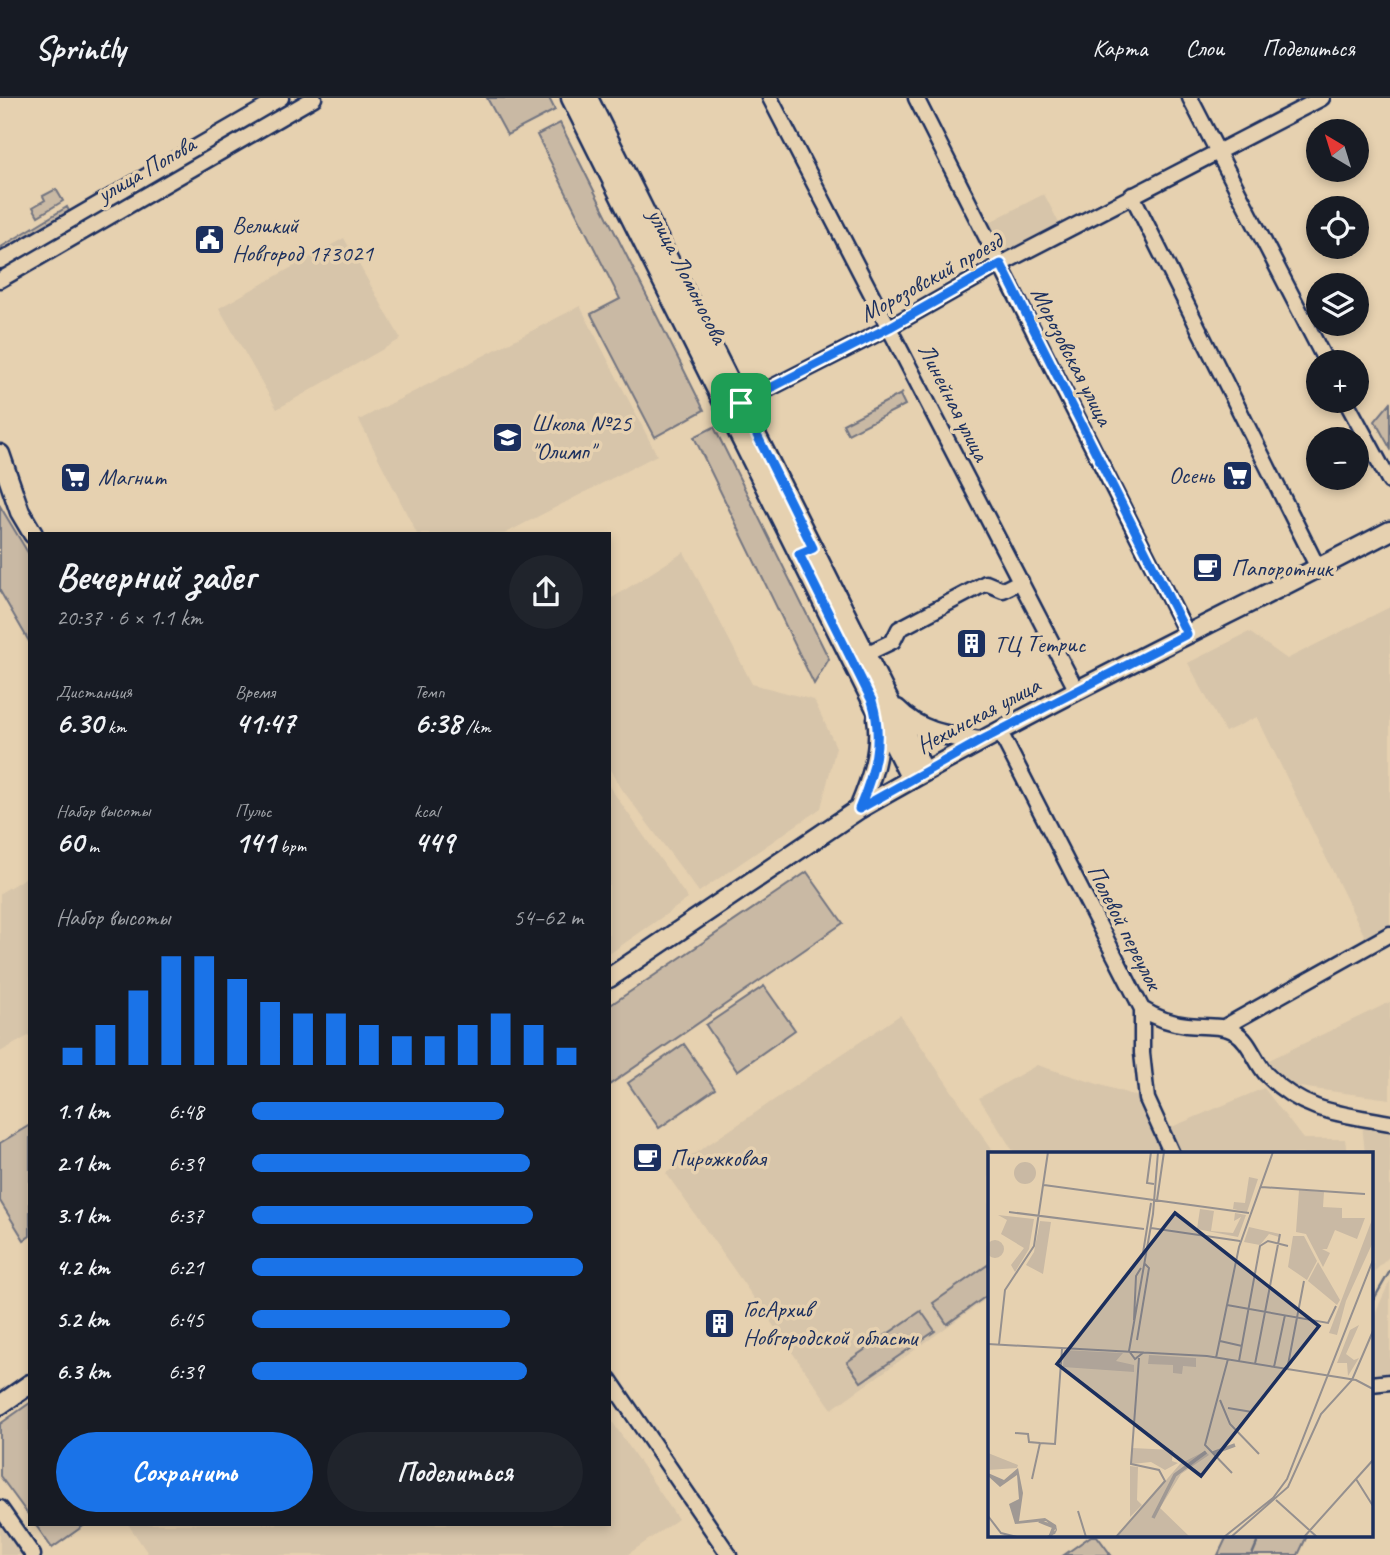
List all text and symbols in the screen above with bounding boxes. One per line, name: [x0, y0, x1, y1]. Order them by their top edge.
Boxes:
text: Sprintly: [35, 27, 125, 69]
text: Карта: [1093, 33, 1147, 63]
text: Слои: [1185, 33, 1224, 63]
text: Поделиться: [1262, 33, 1355, 63]
north arrow: [1306, 119, 1368, 182]
map controls: [1306, 119, 1369, 490]
street label: улица Попова: [90, 128, 202, 210]
button: locate: [1306, 196, 1369, 259]
street label: улица Ломоносова: [640, 201, 736, 350]
place label: Великий Новгород 173021: [232, 210, 374, 268]
public building icon: Великий Новгород 173021: [192, 222, 226, 256]
street label: Морозовский проезд: [854, 224, 1010, 329]
button: layers: [1306, 273, 1369, 336]
street label: Морозовская улица: [1024, 282, 1120, 432]
street label: Линейная улица: [912, 338, 997, 467]
button: +: [1306, 350, 1369, 413]
pin: [711, 373, 771, 433]
icon: arrive: [722, 384, 760, 422]
place label: Школа №25 "Олимп": [531, 408, 632, 466]
school or university icon: Школа №25 "Олимп": [491, 420, 525, 454]
button: −: [1306, 427, 1369, 490]
supermarket icon: Осень: [1220, 458, 1254, 492]
supermarket icon: Магнит: [58, 460, 92, 494]
place label: Осень: [1169, 460, 1216, 490]
place label: Магнит: [98, 462, 167, 492]
cafe icon: Папоротник: [1191, 551, 1225, 585]
text: Вечерний забег: [56, 553, 255, 600]
place label: Папоротник: [1231, 553, 1335, 583]
button: share: [509, 555, 583, 629]
text: 20:37 · 6 × 1.1 km: [56, 603, 202, 632]
building icon: ТЦ Тетрис: [954, 627, 988, 661]
place label: ТЦ Тетрис: [994, 629, 1087, 659]
street label: Нехинская улица: [911, 669, 1046, 760]
text: Дистанция: [56, 680, 132, 704]
text: Время: [235, 680, 275, 704]
text: Темп: [414, 680, 445, 704]
text: 6.30: [56, 704, 103, 742]
text: 41:47: [235, 704, 295, 742]
text: 6:38: [414, 704, 461, 742]
text: km: [103, 715, 126, 739]
text: /km: [461, 715, 491, 739]
text: Набор высоты: [56, 799, 150, 823]
text: Пульс: [235, 799, 272, 823]
text: kcal: [414, 799, 439, 823]
text: 60: [56, 823, 84, 861]
text: 141: [235, 823, 276, 861]
text: 449: [414, 823, 454, 861]
text: m: [84, 834, 99, 858]
text: bpm: [276, 834, 306, 858]
street label: Полевой переулок: [1081, 859, 1170, 997]
text: Набор высоты: [56, 903, 170, 932]
text: 54–62 m: [513, 903, 583, 932]
text: 1.1 km: [56, 1097, 110, 1126]
text: 6:48: [168, 1097, 204, 1126]
cafe icon: Пирожковая: [630, 1141, 664, 1175]
place label: Пирожковая: [670, 1143, 767, 1173]
text: 2.1 km: [56, 1149, 110, 1178]
text: 6:39: [168, 1149, 204, 1178]
inset map: [988, 1152, 1372, 1538]
text: 3.1 km: [56, 1201, 110, 1230]
text: 6:37: [168, 1201, 204, 1230]
text: 4.2 km: [56, 1253, 110, 1282]
text: 6:21: [168, 1253, 204, 1282]
place label: ГосАрхив Новгородской области: [743, 1294, 919, 1352]
text: 5.2 km: [56, 1305, 109, 1334]
text: 6:45: [168, 1305, 204, 1334]
building icon: ГосАрхив Новгородской области: [703, 1306, 737, 1340]
text: 6.3 km: [56, 1357, 110, 1386]
text: 6:39: [168, 1357, 204, 1386]
button: Сохранить: [56, 1432, 313, 1512]
button: Поделиться: [327, 1432, 583, 1512]

